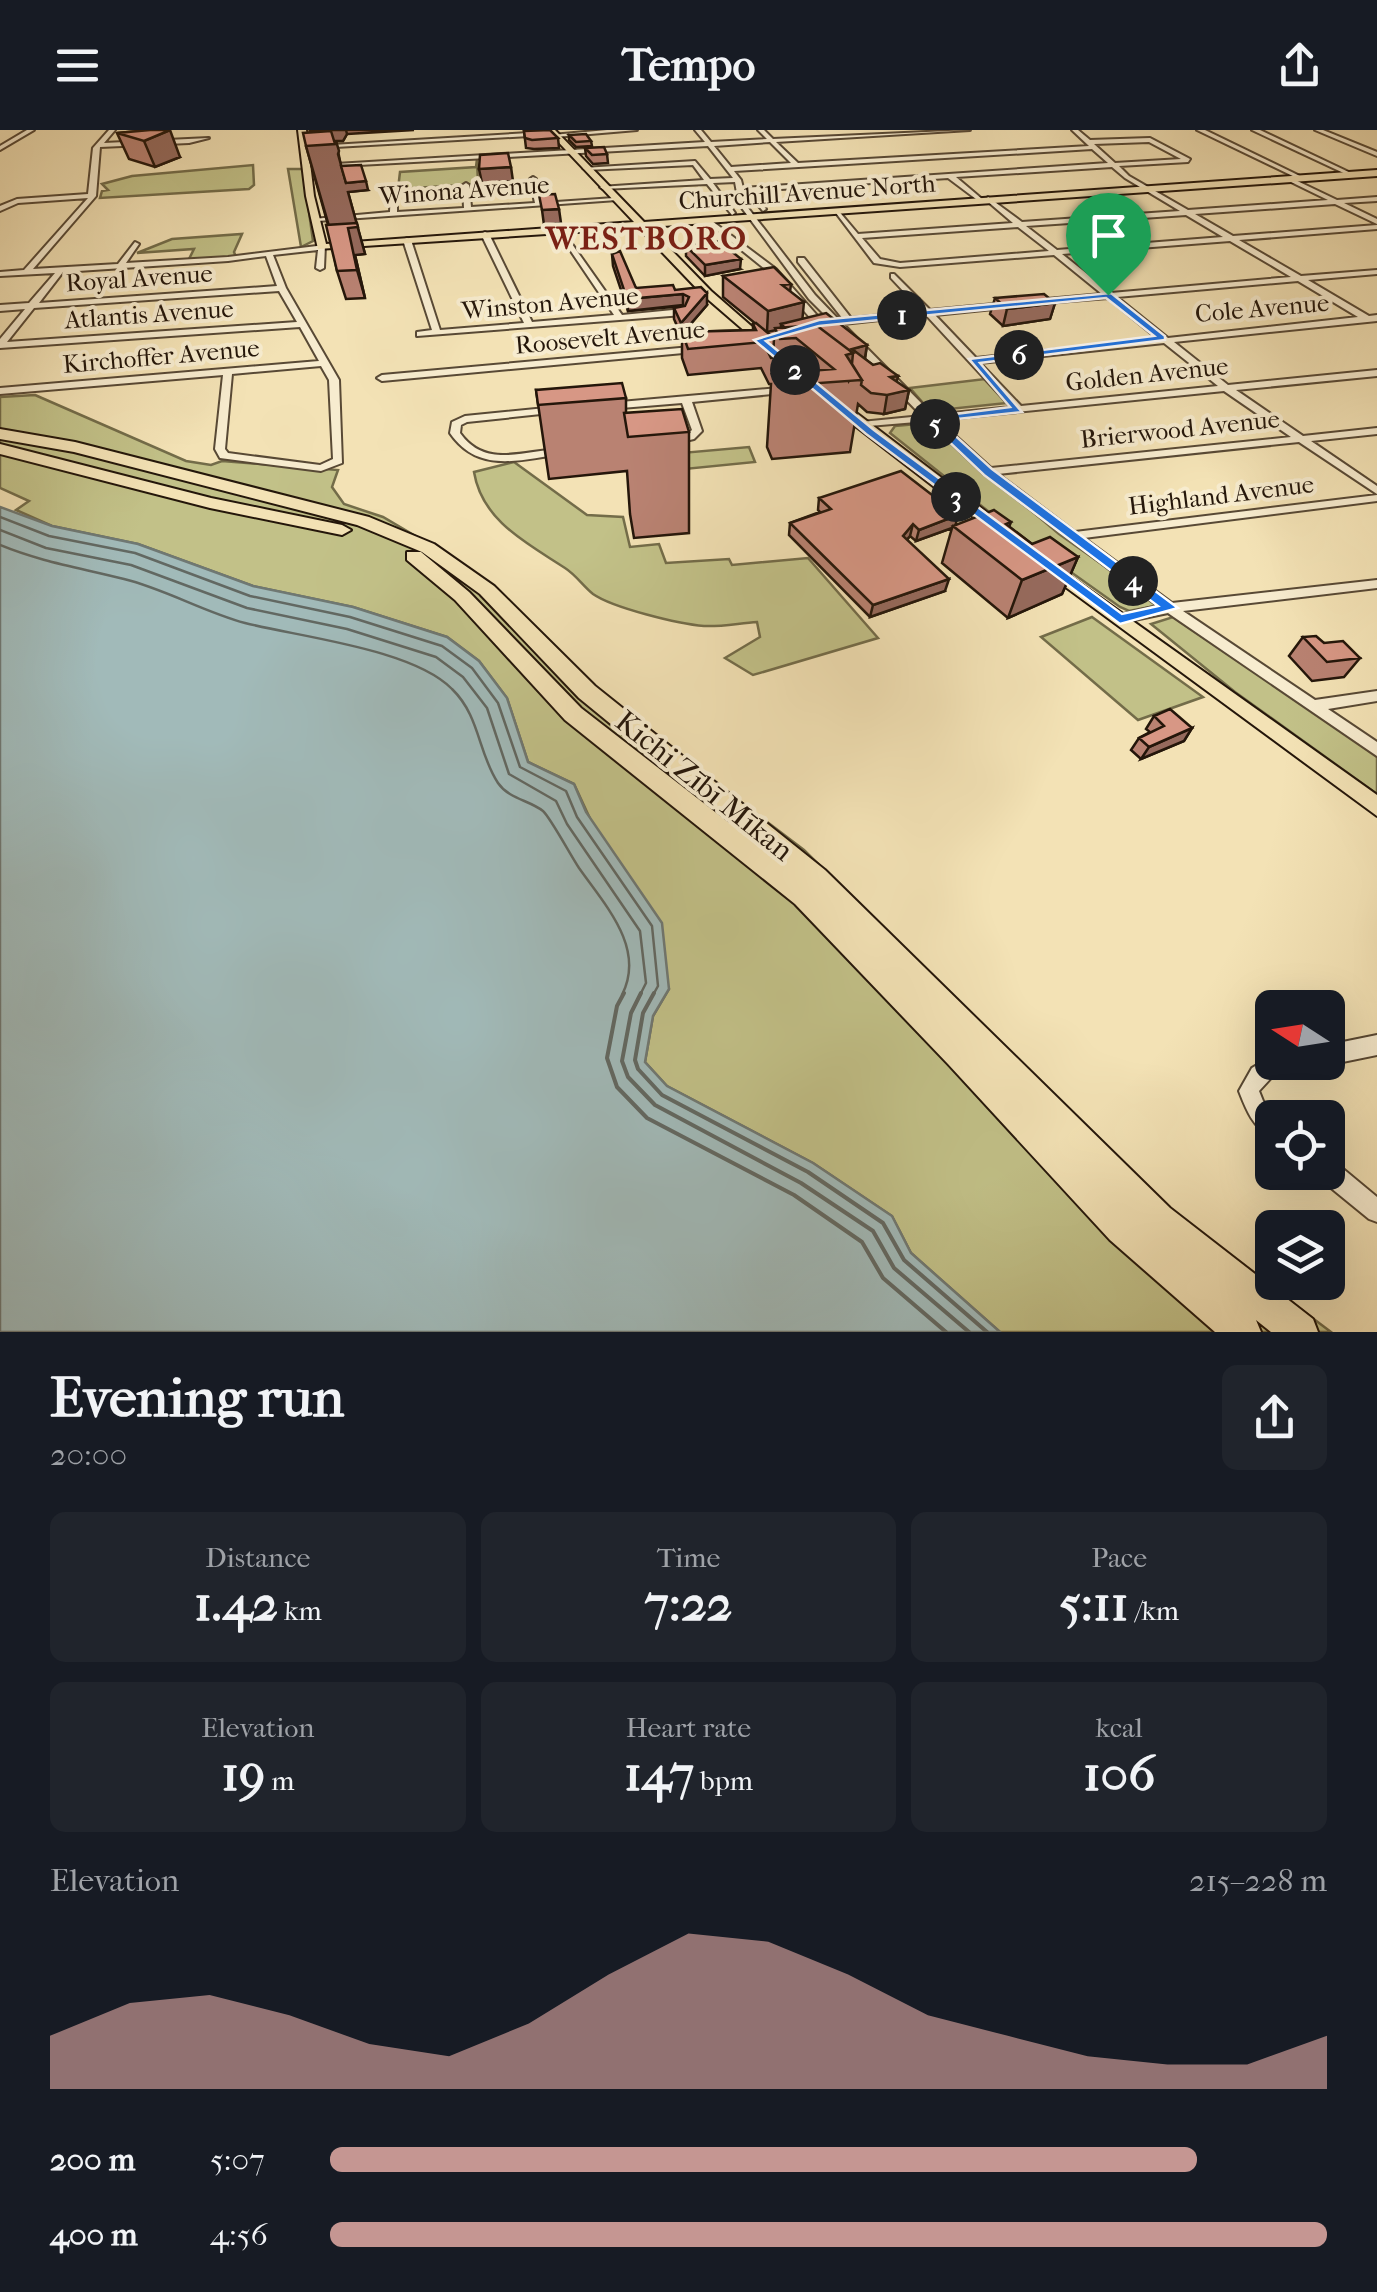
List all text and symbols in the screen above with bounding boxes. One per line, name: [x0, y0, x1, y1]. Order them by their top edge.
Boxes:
icon: menu: [50, 38, 105, 93]
icon: share: [1272, 38, 1327, 93]
text: Tempo: [622, 39, 755, 92]
street label: Churchill Avenue North: [678, 169, 936, 215]
street label: Winona Avenue: [377, 170, 550, 210]
pin: [1066, 193, 1151, 296]
icon: arrive: [1081, 208, 1136, 263]
district label: WESTBORO: [544, 220, 748, 257]
street label: Royal Avenue: [65, 258, 213, 298]
street label: Winston Avenue: [459, 281, 640, 325]
street label: Cole Avenue: [1194, 288, 1330, 328]
pin: 1: [877, 290, 927, 340]
street label: Atlantis Avenue: [63, 294, 234, 334]
text: 1: [897, 298, 907, 331]
street label: Roosevelt Avenue: [514, 314, 706, 360]
pin: 6: [994, 330, 1044, 380]
street label: Kirchoffer Avenue: [61, 333, 261, 379]
text: 6: [1011, 338, 1027, 371]
pin: 2: [770, 345, 820, 395]
street label: Golden Avenue: [1064, 351, 1230, 397]
text: 2: [788, 353, 802, 386]
pin: 5: [910, 399, 960, 449]
street label: Brierwood Avenue: [1079, 404, 1281, 454]
text: 5: [929, 407, 941, 440]
street label: Highland Avenue: [1126, 469, 1316, 521]
pin: 3: [931, 472, 981, 522]
text: 3: [950, 480, 962, 513]
pin: 4: [1108, 556, 1158, 606]
text: 4: [1125, 564, 1141, 597]
street label: Kichi Zībī Mīkan: [608, 704, 800, 869]
north arrow: [1255, 990, 1345, 1080]
map controls: [1255, 990, 1345, 1300]
button: locate: [1255, 1100, 1345, 1190]
button: layers: [1255, 1210, 1345, 1300]
button: share: [1222, 1365, 1327, 1470]
text: Evening run: [50, 1366, 344, 1430]
text: 20:00: [50, 1436, 127, 1473]
text: Distance: [205, 1541, 310, 1574]
text: Time: [657, 1541, 720, 1574]
text: Pace: [1091, 1541, 1147, 1574]
text: 1.42: [194, 1574, 278, 1633]
text: 7:22: [645, 1574, 732, 1633]
text: 5:11: [1059, 1574, 1129, 1633]
text: km: [278, 1594, 322, 1627]
text: /km: [1129, 1594, 1179, 1627]
text: Elevation: [201, 1711, 314, 1744]
text: Heart rate: [626, 1711, 751, 1744]
text: kcal: [1096, 1711, 1143, 1744]
text: 19: [221, 1744, 265, 1803]
text: 147: [624, 1744, 694, 1803]
text: 106: [1083, 1744, 1155, 1803]
text: m: [265, 1764, 295, 1797]
text: bpm: [694, 1764, 753, 1797]
text: Elevation: [50, 1862, 179, 1899]
text: 215–228 m: [1189, 1862, 1327, 1899]
text: 200 m: [50, 2141, 135, 2178]
text: 5:07: [210, 2141, 265, 2178]
text: 400 m: [50, 2216, 138, 2253]
text: 4:56: [210, 2216, 268, 2253]

